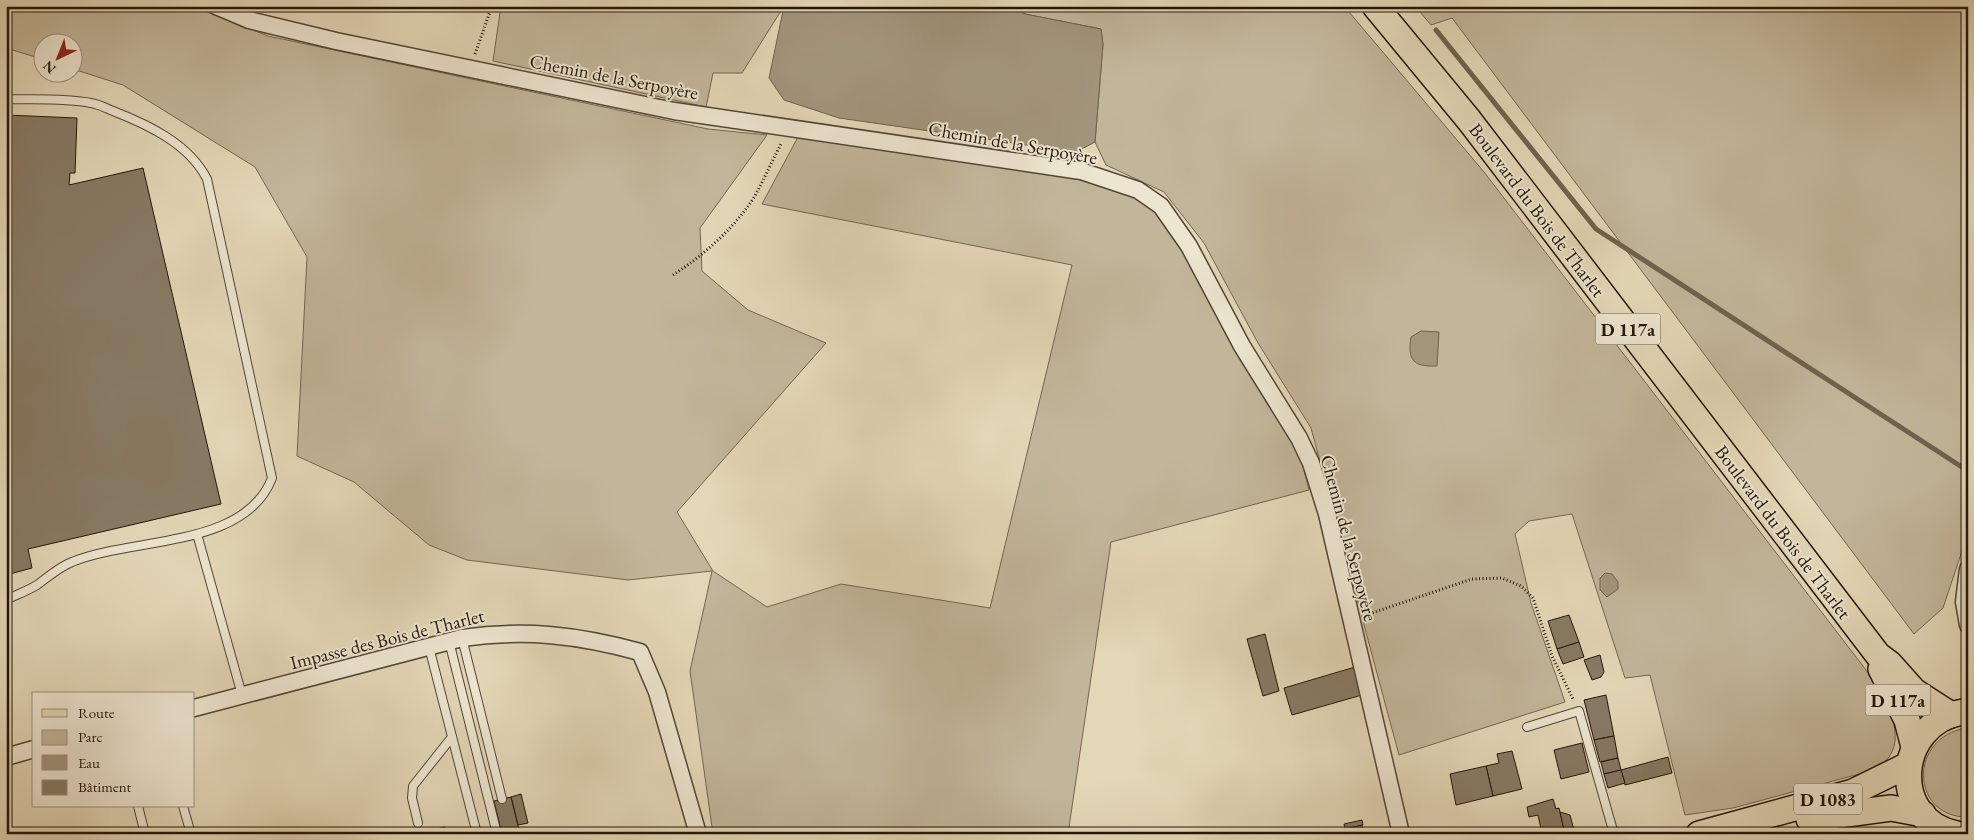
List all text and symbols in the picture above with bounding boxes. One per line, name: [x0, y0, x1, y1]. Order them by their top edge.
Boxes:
north arrow: [32, 32, 82, 82]
street label: Chemin de la Serpoyère: [528, 48, 700, 106]
text: N: [38, 57, 59, 78]
street label: Chemin de la Serpoyère: [927, 116, 1099, 170]
street label: Boulevard du Bois de Tharlet: [1463, 118, 1611, 302]
road number: D 117a: [1596, 314, 1660, 344]
street label: Boulevard du Bois de Tharlet: [1709, 440, 1857, 624]
street label: Chemin de la Serpoyère: [1315, 452, 1383, 624]
street label: Impasse des Bois de Tharlet: [287, 603, 487, 675]
road number: D 117a: [1866, 684, 1930, 716]
legend: [32, 692, 195, 808]
text: Route: [78, 703, 115, 722]
text: Parc: [78, 727, 103, 746]
text: Eau: [78, 753, 100, 772]
text: Bâtiment: [78, 777, 132, 796]
road number: D 1083: [1794, 784, 1862, 814]

